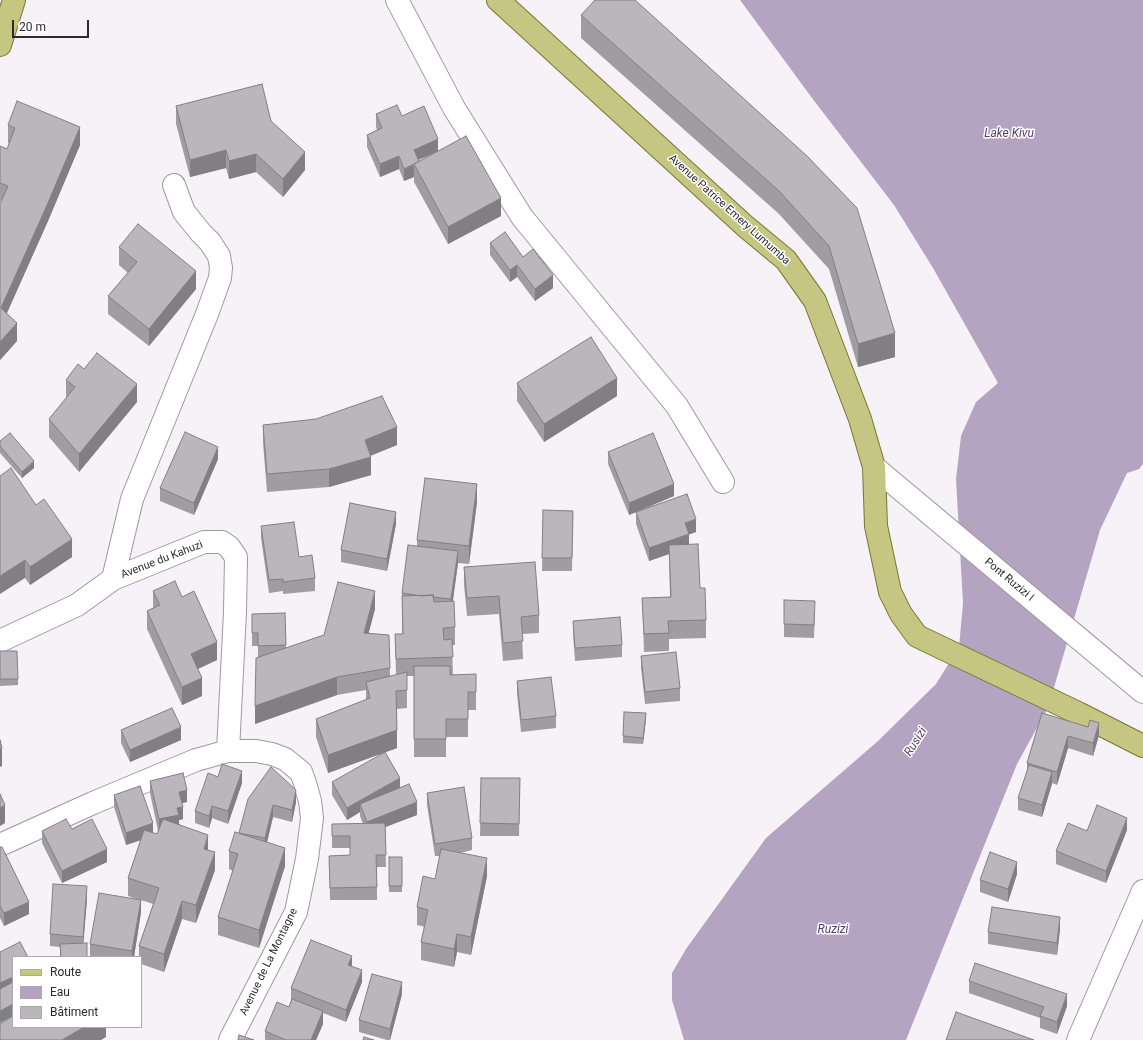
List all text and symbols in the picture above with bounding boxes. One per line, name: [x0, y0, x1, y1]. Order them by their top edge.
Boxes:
scale bar: [14, 12, 91, 38]
text: 20 m: [19, 20, 46, 34]
water label: Lake Kivu: [984, 127, 1034, 141]
street label: Avenue Patrice Emery Lumumba: [666, 152, 792, 268]
street label: Avenue du Kahuzi: [119, 538, 205, 582]
street label: Pont Ruzizi I: [982, 556, 1036, 604]
water label: Rusizi: [902, 725, 930, 759]
street label: Avenue de La Montagne: [237, 906, 301, 1018]
water label: Ruzizi: [818, 923, 848, 937]
legend: [12, 956, 142, 1028]
text: Route: [50, 965, 81, 979]
text: Eau: [50, 985, 70, 999]
text: Bâtiment: [50, 1005, 98, 1019]

